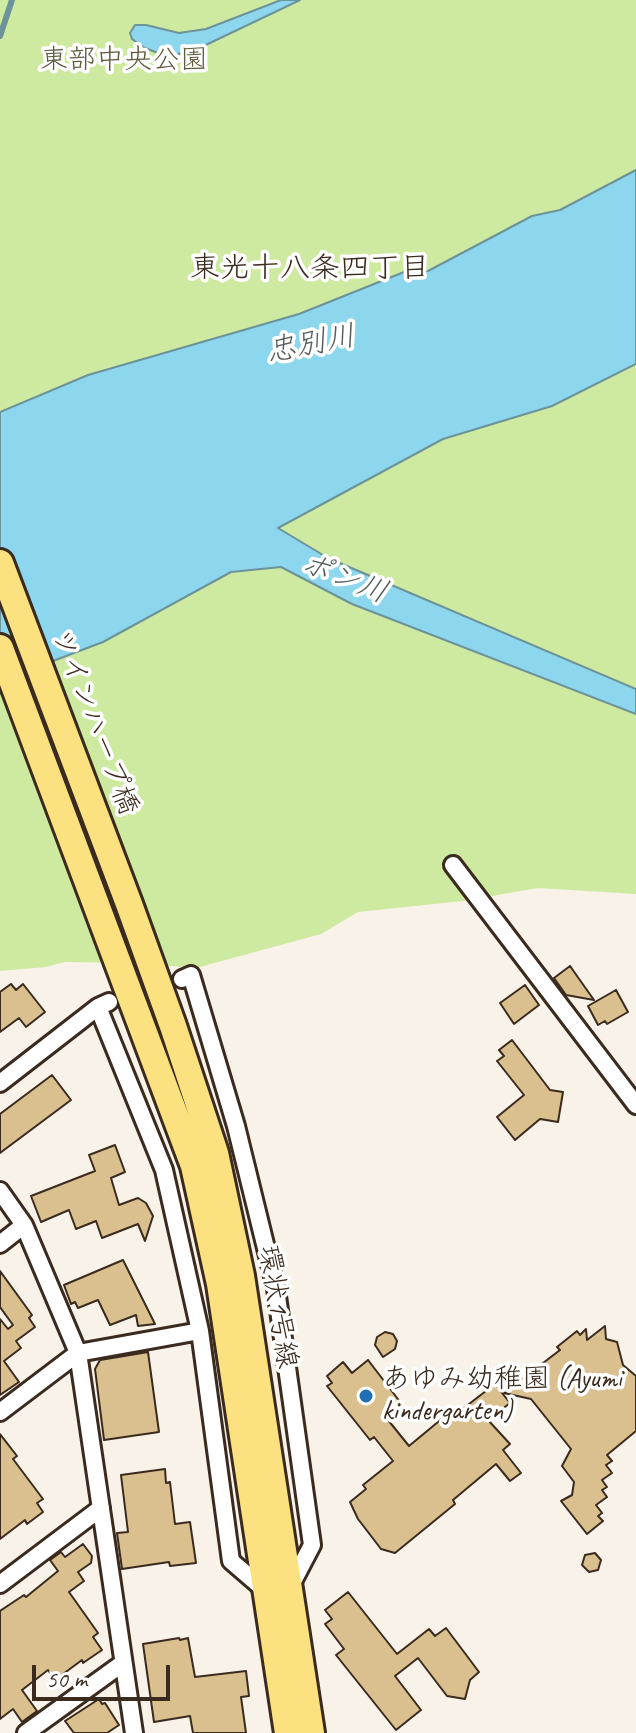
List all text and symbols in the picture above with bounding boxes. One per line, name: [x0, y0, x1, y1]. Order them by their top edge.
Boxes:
park label: 東部中央公園: [40, 44, 208, 78]
district label: 東光十八条四丁目: [190, 251, 430, 287]
water label: 忠別川: [263, 319, 359, 371]
water label: ポン川: [296, 546, 392, 612]
street label: ツインハープ橋: [43, 624, 145, 820]
street label: 環状1号線: [251, 1243, 303, 1371]
place label: あゆみ幼稚園 (Ayumi kindergarten): [382, 1363, 622, 1429]
marker: あゆみ幼稚園 (Ayumi kindergarten): [357, 1387, 375, 1405]
scale bar: [36, 1649, 174, 1699]
text: 50 m: [46, 1664, 87, 1694]

